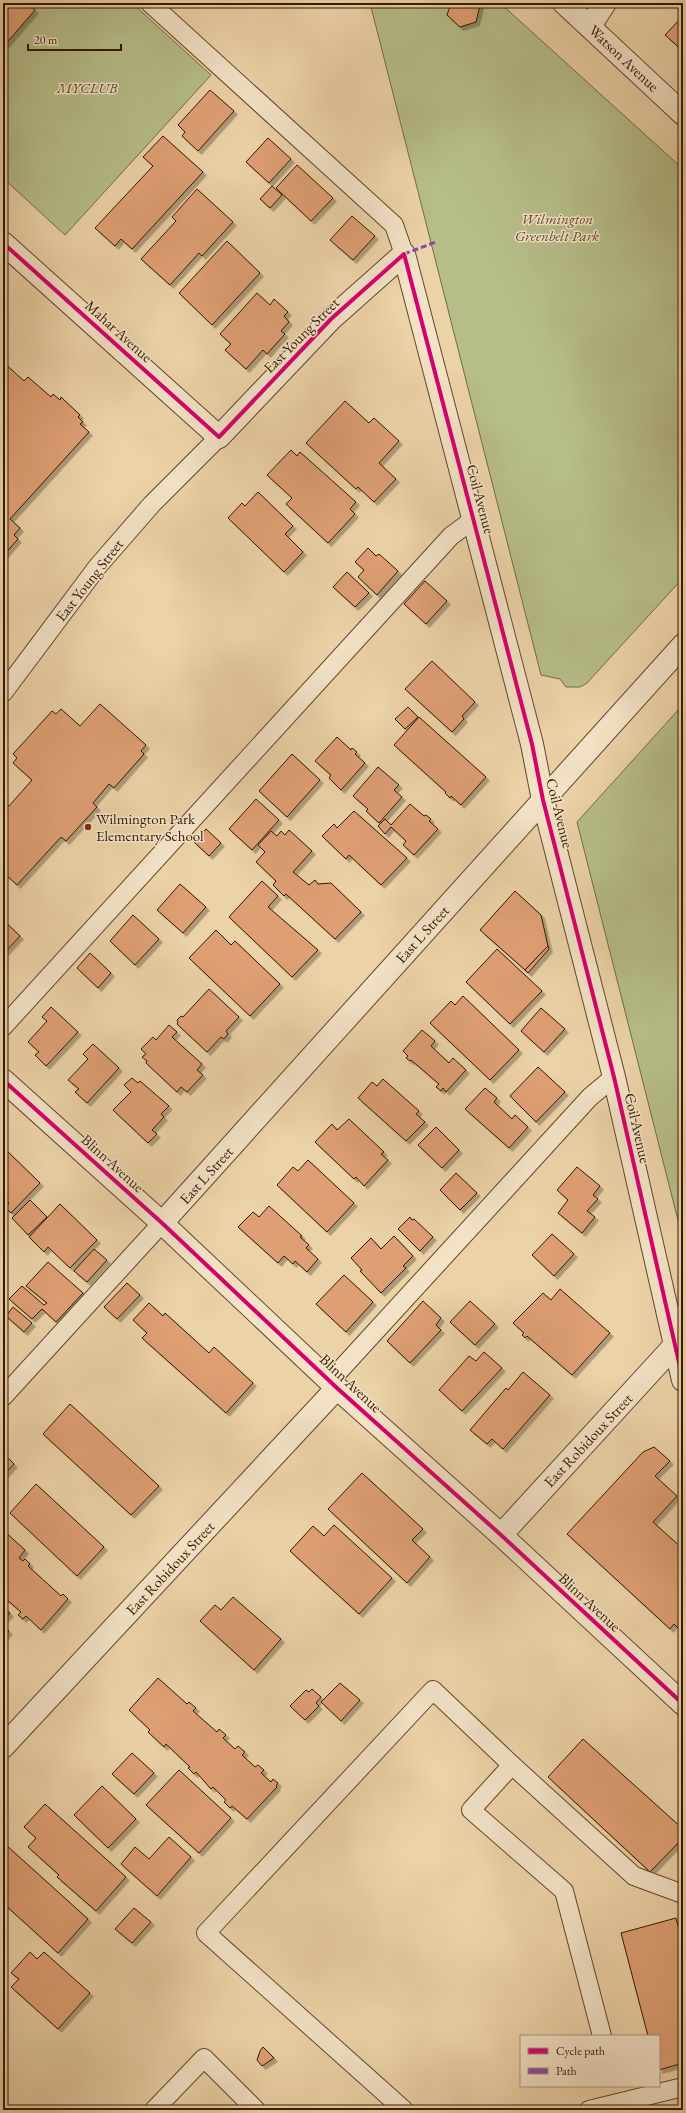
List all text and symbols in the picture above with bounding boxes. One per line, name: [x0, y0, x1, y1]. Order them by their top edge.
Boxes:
street label: Watson Avenue: [585, 21, 663, 95]
scale bar: [28, 26, 121, 52]
text: 20 m: [34, 32, 58, 48]
park label: MYCLUB: [56, 78, 118, 97]
park label: Wilmington Greenbelt Park: [515, 209, 599, 245]
street label: East Young Street: [259, 293, 343, 377]
street label: Mahar Avenue: [81, 296, 157, 366]
street label: Coil Avenue: [463, 462, 499, 536]
street label: East Young Street: [51, 535, 127, 625]
street label: Coil Avenue: [542, 776, 578, 850]
place label: Wilmington Park Elementary School: [96, 809, 204, 845]
marker: Wilmington Park Elementary School: [83, 822, 93, 832]
street label: East L Street: [391, 901, 453, 967]
street label: Coil Avenue: [621, 1091, 655, 1165]
street label: Blinn Avenue: [78, 1130, 148, 1196]
street label: East L Street: [175, 1142, 237, 1208]
street label: Blinn Avenue: [316, 1349, 386, 1417]
street label: East Robidoux Street: [540, 1389, 637, 1491]
street label: East Robidoux Street: [122, 1517, 219, 1619]
street label: Blinn Avenue: [555, 1568, 625, 1636]
legend: [520, 2035, 660, 2087]
text: Cycle path: [556, 2043, 605, 2059]
text: Path: [556, 2063, 577, 2079]

